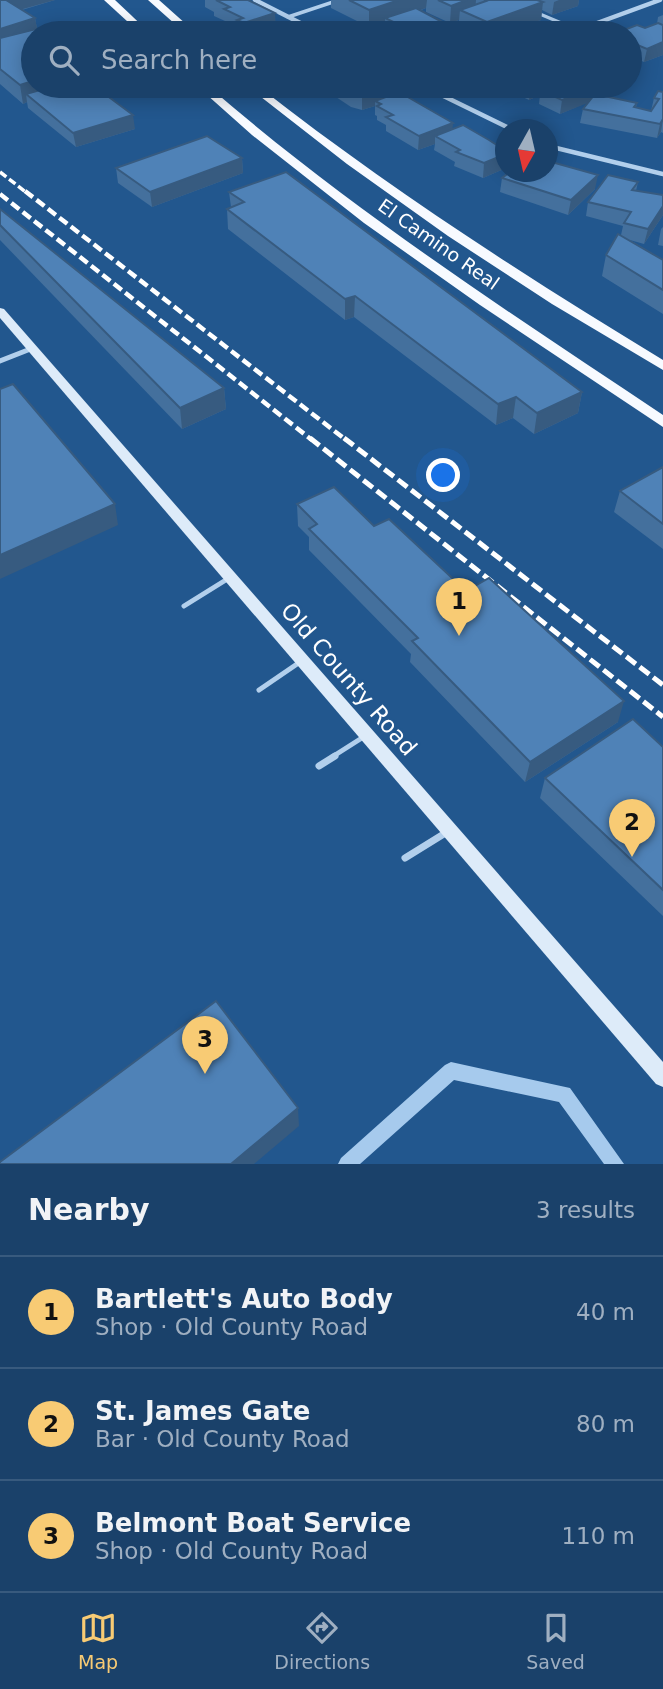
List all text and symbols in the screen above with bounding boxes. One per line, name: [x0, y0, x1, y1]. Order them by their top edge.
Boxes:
search box: [21, 21, 642, 98]
icon: search: [45, 41, 83, 79]
text: Search here: [101, 45, 257, 75]
north arrow: [495, 119, 558, 182]
street label: El Camino Real: [374, 194, 504, 294]
your location: [426, 458, 460, 492]
pin: 1: [436, 578, 482, 636]
street label: Old County Road: [276, 598, 422, 760]
pin: 2: [609, 799, 655, 857]
pin: 3: [182, 1016, 228, 1074]
text: Nearby: [28, 1192, 150, 1227]
text: 3 results: [536, 1197, 635, 1223]
text: Bartlett's Auto Body: [95, 1284, 393, 1314]
text: 1: [43, 1299, 59, 1325]
text: 40 m: [576, 1299, 635, 1325]
text: Shop · Old County Road: [95, 1314, 368, 1340]
text: St. James Gate: [95, 1396, 311, 1426]
text: 2: [43, 1411, 59, 1437]
text: 80 m: [576, 1411, 635, 1437]
text: Bar · Old County Road: [95, 1426, 350, 1452]
text: Belmont Boat Service: [95, 1508, 411, 1538]
text: 3: [43, 1523, 59, 1549]
text: 110 m: [561, 1523, 635, 1549]
text: Shop · Old County Road: [95, 1538, 368, 1564]
tab: Map: [78, 1609, 118, 1673]
tab: Directions: [274, 1609, 370, 1673]
tab: Saved: [526, 1609, 585, 1673]

